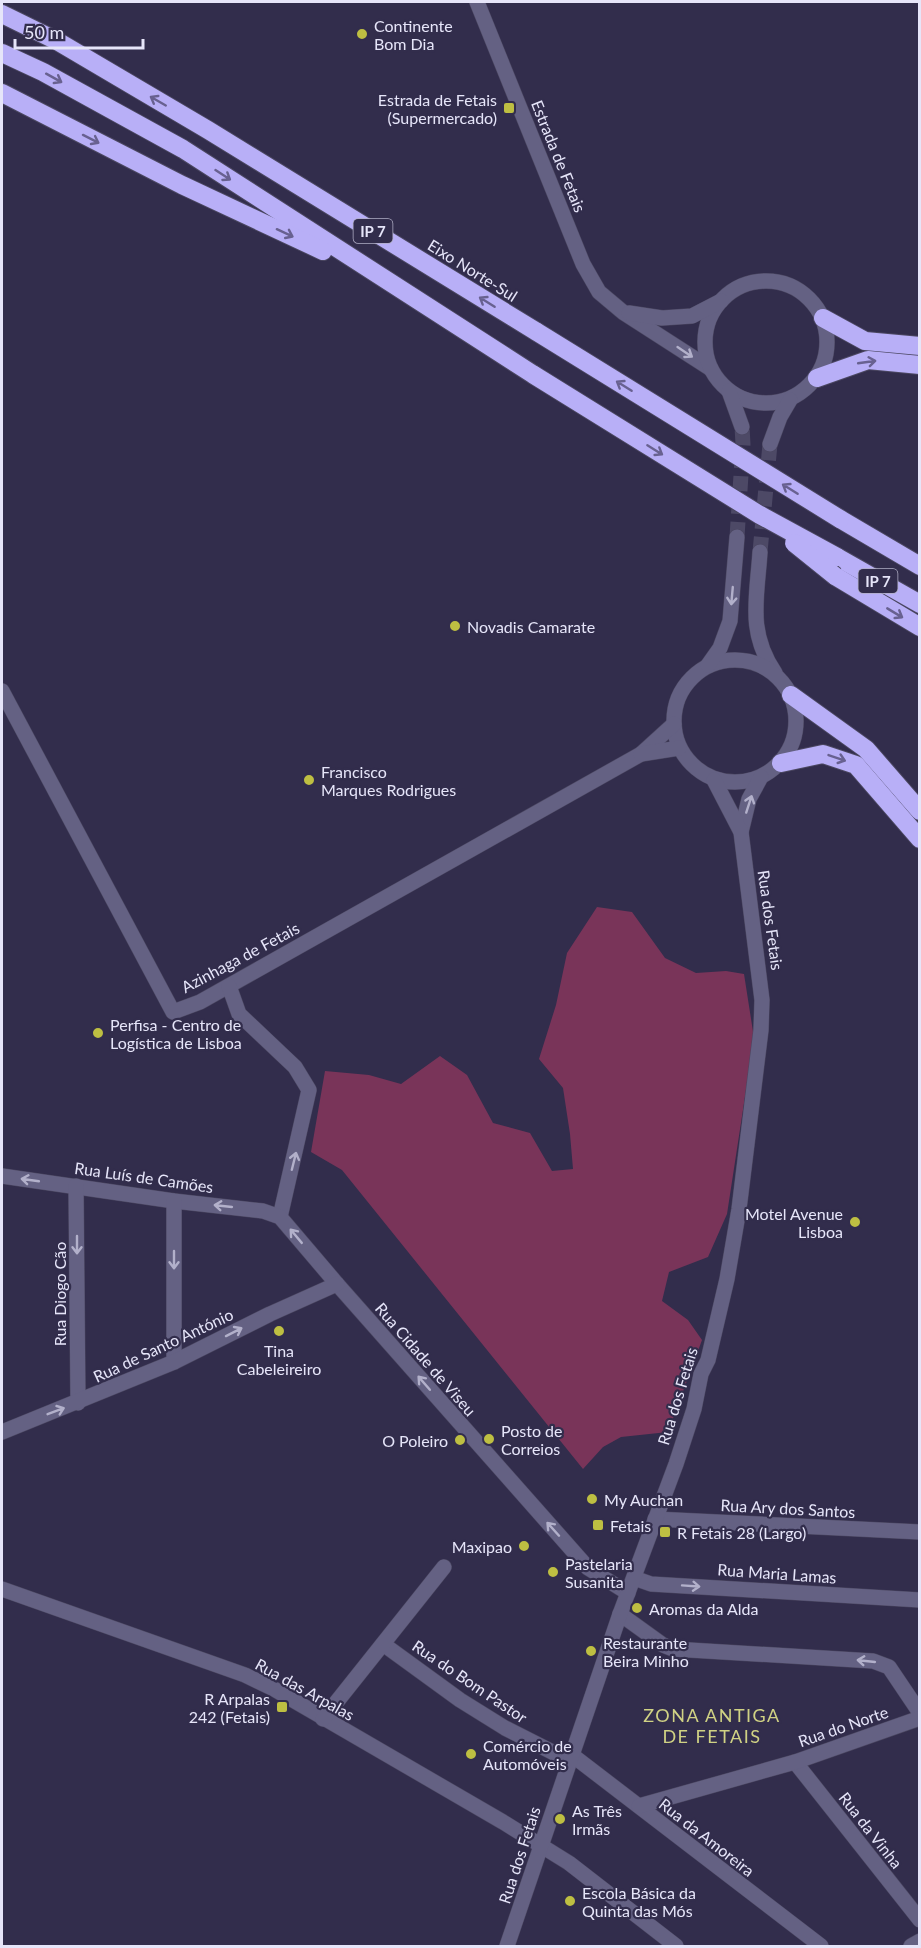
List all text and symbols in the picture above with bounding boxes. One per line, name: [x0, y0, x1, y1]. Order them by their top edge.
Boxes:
scale bar: [15, 12, 142, 50]
place label: Continente Bom Dia: [374, 16, 453, 53]
text: 50 m: [24, 21, 64, 43]
marker: Continente Bom Dia: [355, 27, 369, 41]
one-way arrow: [45, 72, 62, 84]
place label: Estrada de Fetais (Supermercado): [378, 90, 497, 127]
one-way arrow: [150, 94, 167, 106]
street label: Estrada de Fetais: [528, 97, 590, 215]
marker: Estrada de Fetais (Supermercado): [502, 101, 516, 115]
one-way arrow: [82, 133, 100, 145]
one-way arrow: [214, 169, 231, 181]
road number: IP 7: [354, 219, 392, 243]
one-way arrow: [276, 228, 294, 240]
street label: Eixo Norte-Sul: [425, 235, 521, 305]
one-way arrow: [479, 295, 496, 307]
one-way arrow: [677, 345, 694, 358]
one-way arrow: [857, 357, 877, 368]
one-way arrow: [616, 380, 633, 392]
one-way arrow: [646, 444, 663, 456]
one-way arrow: [782, 482, 799, 494]
road number: IP 7: [858, 569, 898, 593]
one-way arrow: [726, 585, 737, 605]
one-way arrow: [886, 607, 903, 619]
place label: Novadis Camarate: [467, 617, 595, 636]
marker: Novadis Camarate: [448, 619, 462, 633]
one-way arrow: [827, 754, 846, 765]
place label: Francisco Marques Rodrigues: [321, 762, 456, 799]
marker: Francisco Marques Rodrigues: [302, 773, 316, 787]
one-way arrow: [744, 795, 755, 814]
street label: Rua dos Fetais: [755, 869, 787, 971]
street label: Azinhaga de Fetais: [178, 918, 302, 996]
place label: Perfisa - Centro de Logística de Lisboa: [110, 1015, 242, 1052]
marker: Perfisa - Centro de Logística de Lisboa: [91, 1026, 105, 1040]
one-way arrow: [288, 1151, 300, 1170]
street label: Rua Luís de Camões: [73, 1158, 215, 1196]
one-way arrow: [20, 1174, 40, 1185]
one-way arrow: [214, 1200, 233, 1211]
place label: Motel Avenue Lisboa: [745, 1204, 843, 1241]
marker: Motel Avenue Lisboa: [848, 1215, 862, 1229]
one-way arrow: [289, 1228, 302, 1244]
one-way arrow: [71, 1234, 83, 1254]
street label: Rua Diogo Cão: [50, 1242, 69, 1346]
one-way arrow: [168, 1249, 180, 1269]
street label: Rua Cidade de Viseu: [372, 1299, 480, 1419]
street label: Rua de Santo António: [90, 1304, 236, 1386]
marker: Tina Cabeleireiro: [272, 1324, 286, 1338]
one-way arrow: [225, 1326, 242, 1338]
place label: Tina Cabeleireiro: [237, 1341, 321, 1378]
street label: Rua dos Fetais: [653, 1345, 701, 1447]
one-way arrow: [417, 1376, 431, 1391]
one-way arrow: [46, 1405, 65, 1416]
place label: Posto de Correios: [501, 1421, 562, 1458]
place label: O Poleiro: [382, 1431, 448, 1450]
marker: Posto de Correios: [482, 1432, 496, 1446]
marker: O Poleiro: [453, 1433, 467, 1447]
place label: My Auchan: [604, 1490, 683, 1509]
marker: My Auchan: [585, 1492, 599, 1506]
street label: Rua Ary dos Santos: [720, 1495, 856, 1521]
place label: Fetais: [610, 1516, 651, 1535]
marker: Fetais: [591, 1518, 605, 1532]
one-way arrow: [546, 1522, 560, 1537]
place label: R Fetais 28 (Largo): [677, 1523, 806, 1542]
marker: R Fetais 28 (Largo): [658, 1525, 672, 1539]
place label: Maxipao: [452, 1537, 512, 1556]
marker: Maxipao: [517, 1539, 531, 1553]
place label: Pastelaria Susanita: [565, 1554, 633, 1591]
street label: Rua Maria Lamas: [717, 1559, 837, 1587]
marker: Pastelaria Susanita: [546, 1565, 560, 1579]
one-way arrow: [681, 1581, 701, 1592]
place label: Aromas da Alda: [649, 1599, 758, 1618]
marker: Aromas da Alda: [630, 1601, 644, 1615]
place label: Restaurante Beira Minho: [603, 1633, 689, 1670]
street label: Rua do Bom Pastor: [409, 1636, 531, 1726]
marker: Restaurante Beira Minho: [584, 1644, 598, 1658]
street label: Rua das Arpalas: [252, 1654, 358, 1724]
one-way arrow: [856, 1655, 876, 1666]
place label: R Arpalas 242 (Fetais): [189, 1689, 270, 1726]
marker: R Arpalas 242 (Fetais): [275, 1700, 289, 1714]
street label: Rua do Norte: [796, 1702, 890, 1750]
district label: ZONA ANTIGA DE FETAIS: [643, 1704, 781, 1747]
place label: Comércio de Automóveis: [483, 1736, 572, 1773]
marker: Comércio de Automóveis: [464, 1747, 478, 1761]
street label: Rua da Vinha: [835, 1788, 907, 1872]
street label: Rua da Amoreira: [656, 1794, 758, 1880]
place label: As Três Irmãs: [572, 1801, 622, 1838]
street label: Rua dos Fetais: [494, 1804, 544, 1906]
marker: As Três Irmãs: [553, 1812, 567, 1826]
place label: Escola Básica da Quinta das Mós: [582, 1883, 696, 1920]
marker: Escola Básica da Quinta das Mós: [563, 1894, 577, 1908]

